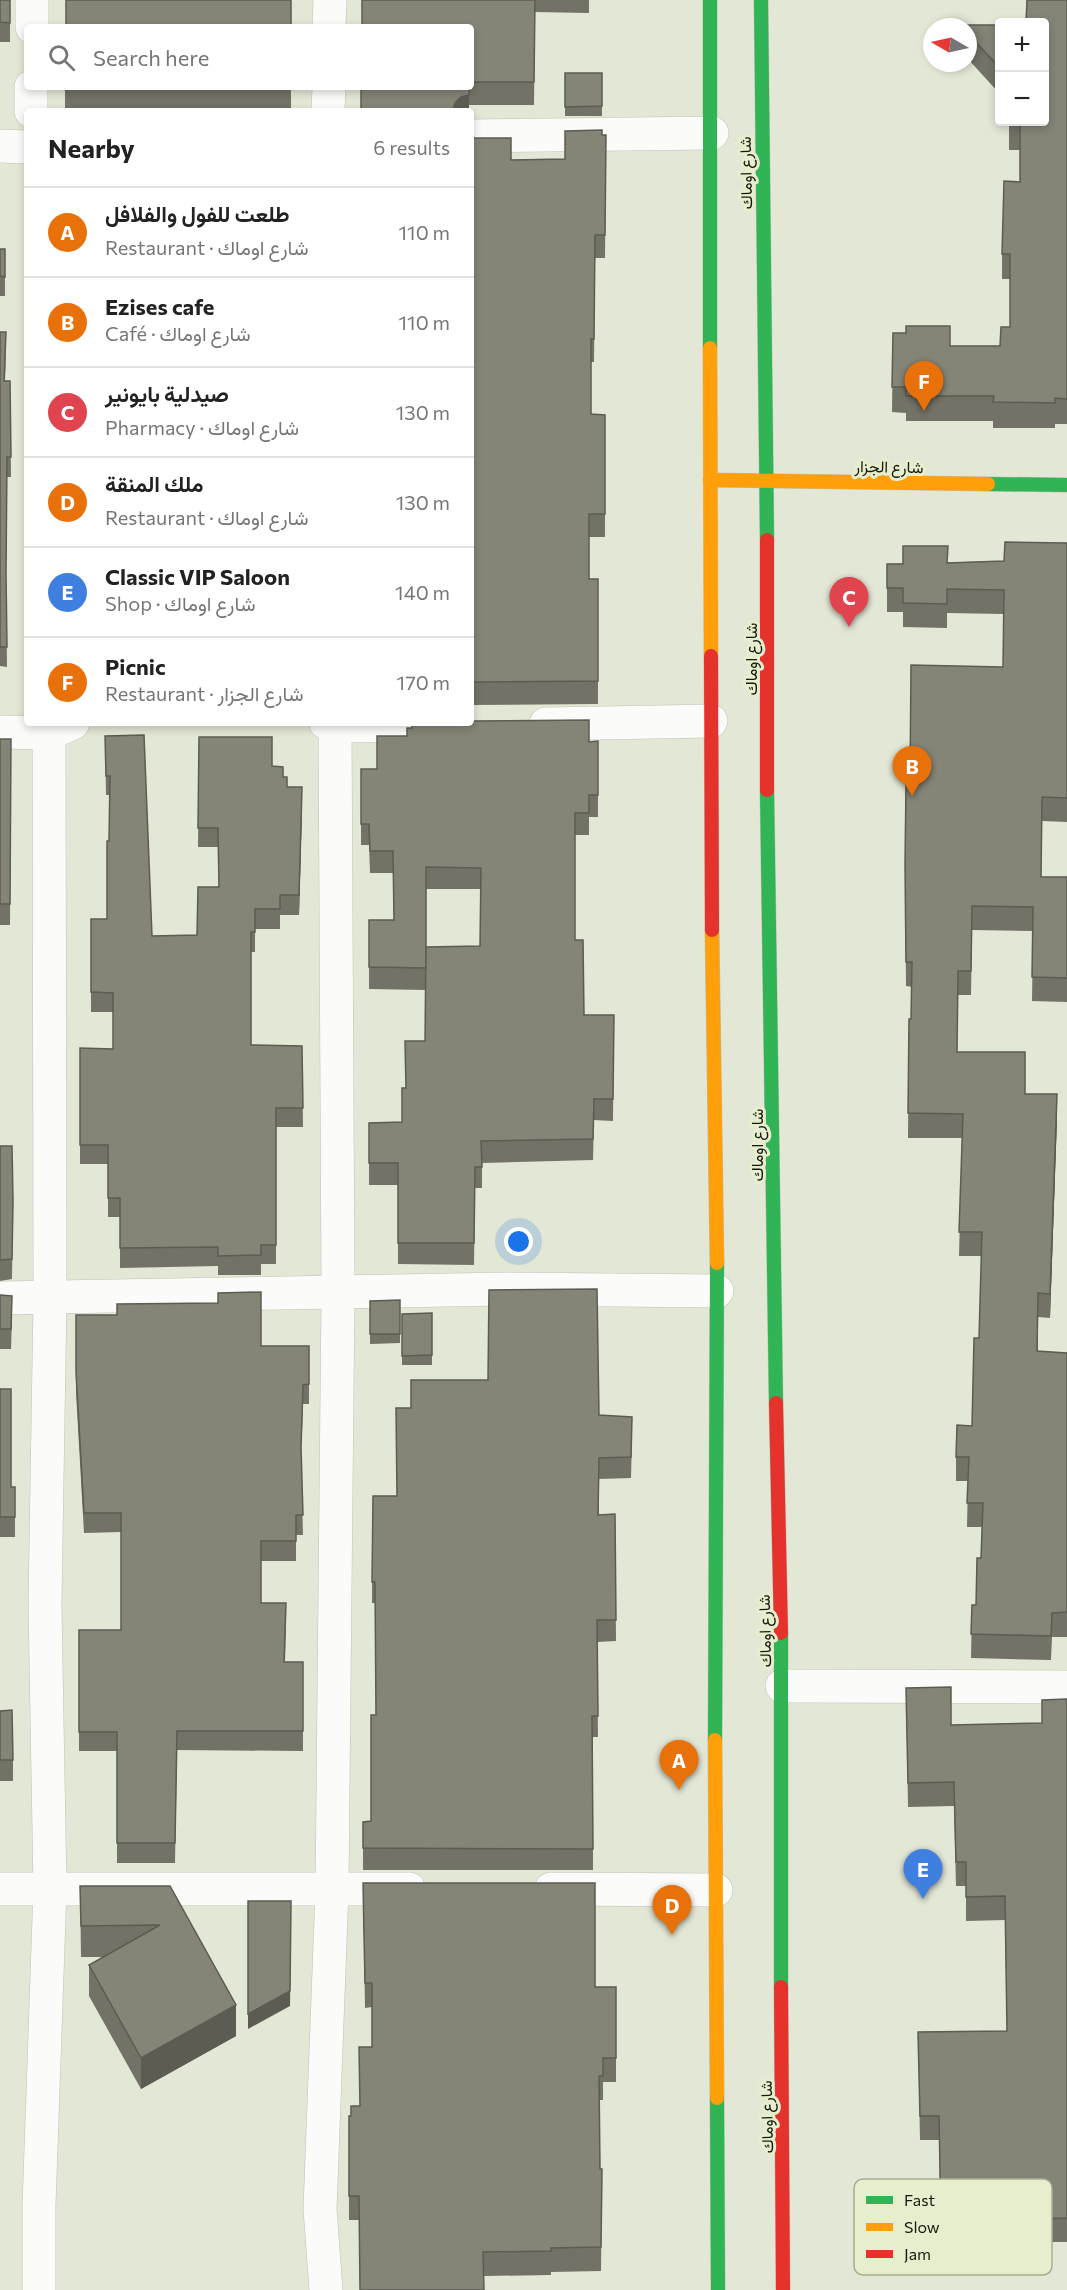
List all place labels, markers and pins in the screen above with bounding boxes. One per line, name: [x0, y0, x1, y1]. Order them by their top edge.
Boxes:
pin: F: [904, 362, 944, 411]
pin: C: [830, 578, 868, 627]
pin: B: [892, 746, 932, 796]
pin: A: [660, 1740, 698, 1790]
pin: E: [904, 1850, 942, 1899]
pin: D: [652, 1886, 692, 1935]

